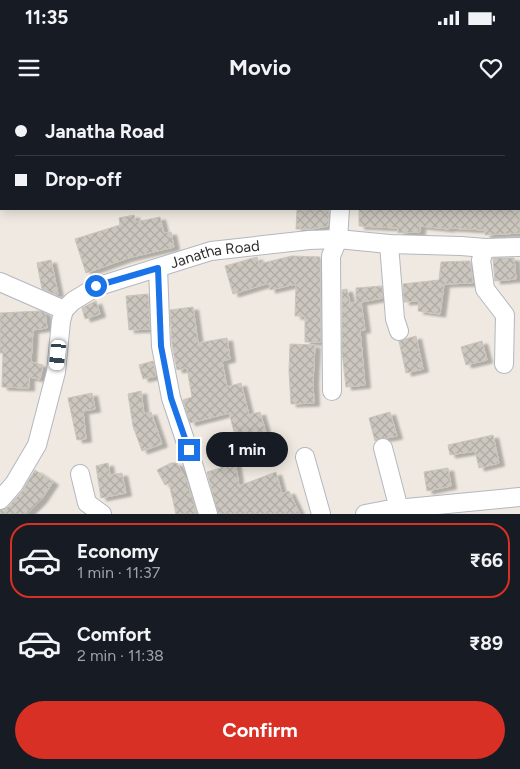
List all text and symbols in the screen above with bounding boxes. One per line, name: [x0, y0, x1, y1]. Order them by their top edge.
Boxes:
text: 11:35: [25, 6, 68, 29]
icon: menu: [15, 54, 43, 82]
text: Movio: [229, 54, 291, 81]
icon: heart: [477, 54, 505, 82]
text: Janatha Road: [45, 120, 164, 143]
text: Drop-off: [45, 168, 122, 191]
street label: Janatha Road: [168, 237, 261, 272]
route start: [85, 275, 107, 297]
car: [48, 339, 67, 371]
callout: 1 min: [206, 432, 289, 468]
route end: [178, 439, 200, 461]
text: 1 min: [228, 440, 266, 459]
icon: car: [17, 538, 62, 583]
text: Economy: [77, 540, 159, 563]
text: ₹66: [470, 549, 503, 572]
text: 1 min · 11:37: [77, 563, 160, 582]
icon: car: [17, 621, 62, 666]
text: Comfort: [77, 623, 152, 646]
text: ₹89: [469, 632, 503, 655]
text: 2 min · 11:38: [77, 646, 164, 665]
button: Confirm: [15, 701, 505, 759]

